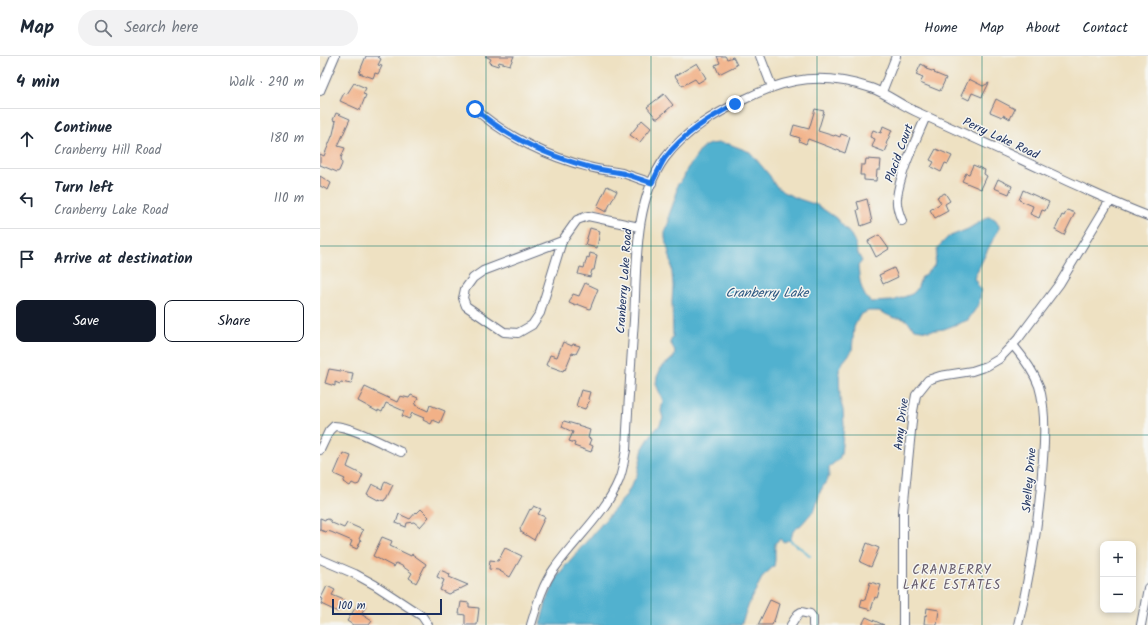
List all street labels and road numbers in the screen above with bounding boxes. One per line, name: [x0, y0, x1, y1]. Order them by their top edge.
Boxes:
street label: Perry Lake Road: [959, 112, 1043, 165]
street label: Placid Court: [880, 121, 919, 185]
street label: Cranberry Lake Road: [611, 227, 638, 334]
street label: Amy Drive: [889, 396, 914, 451]
street label: Shelley Drive: [1017, 446, 1042, 513]

